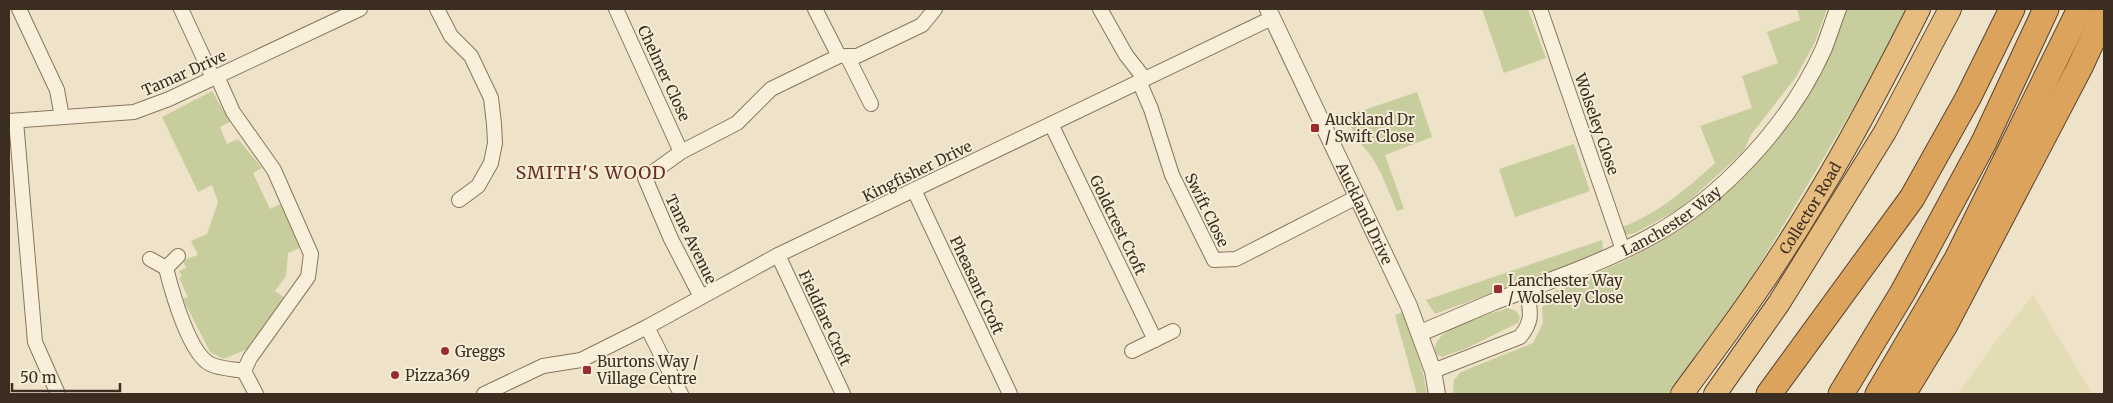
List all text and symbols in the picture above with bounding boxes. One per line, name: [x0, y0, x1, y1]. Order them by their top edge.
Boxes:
street label: Chelmer Close: [634, 22, 695, 124]
street label: Tamar Drive: [139, 46, 229, 100]
street label: Wolseley Close: [1570, 70, 1623, 177]
place label: Auckland Dr / Swift Close: [1324, 110, 1415, 146]
marker: Auckland Dr / Swift Close: [1309, 122, 1321, 134]
street label: Kingfisher Drive: [859, 136, 975, 206]
street label: Auckland Drive: [1332, 158, 1397, 267]
street label: Collector Road: [1775, 158, 1845, 257]
district label: SMITH'S WOOD: [515, 161, 667, 184]
street label: Swift Close: [1181, 170, 1233, 250]
street label: Goldcrest Croft: [1086, 172, 1150, 278]
street label: Lanchester Way: [1618, 181, 1725, 259]
street label: Tame Avenue: [661, 191, 721, 287]
street label: Pheasant Croft: [946, 233, 1008, 337]
street label: Fieldfare Croft: [795, 267, 855, 369]
place label: Lanchester Way / Wolseley Close: [1508, 271, 1624, 307]
marker: Lanchester Way / Wolseley Close: [1492, 283, 1504, 295]
place label: Greggs: [455, 342, 505, 361]
marker: Greggs: [439, 345, 451, 357]
place label: Burtons Way / Village Centre: [596, 352, 699, 388]
scale bar: [12, 360, 120, 392]
marker: Burtons Way / Village Centre: [581, 364, 593, 376]
place label: Pizza369: [405, 366, 470, 385]
text: 50 m: [20, 368, 57, 387]
marker: Pizza369: [389, 369, 401, 381]

